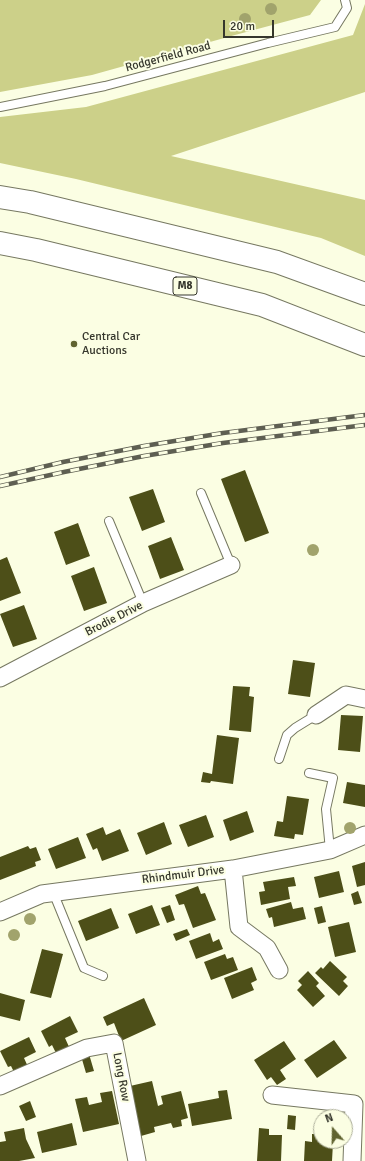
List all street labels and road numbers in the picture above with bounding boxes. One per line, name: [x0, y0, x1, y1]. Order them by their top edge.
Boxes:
street label: Rodgerfield Road: [124, 39, 212, 75]
road number: M8: [173, 277, 197, 295]
street label: Brodie Drive: [83, 598, 145, 640]
street label: Rhindmuir Drive: [141, 863, 225, 887]
street label: Long Row: [109, 1051, 133, 1103]

